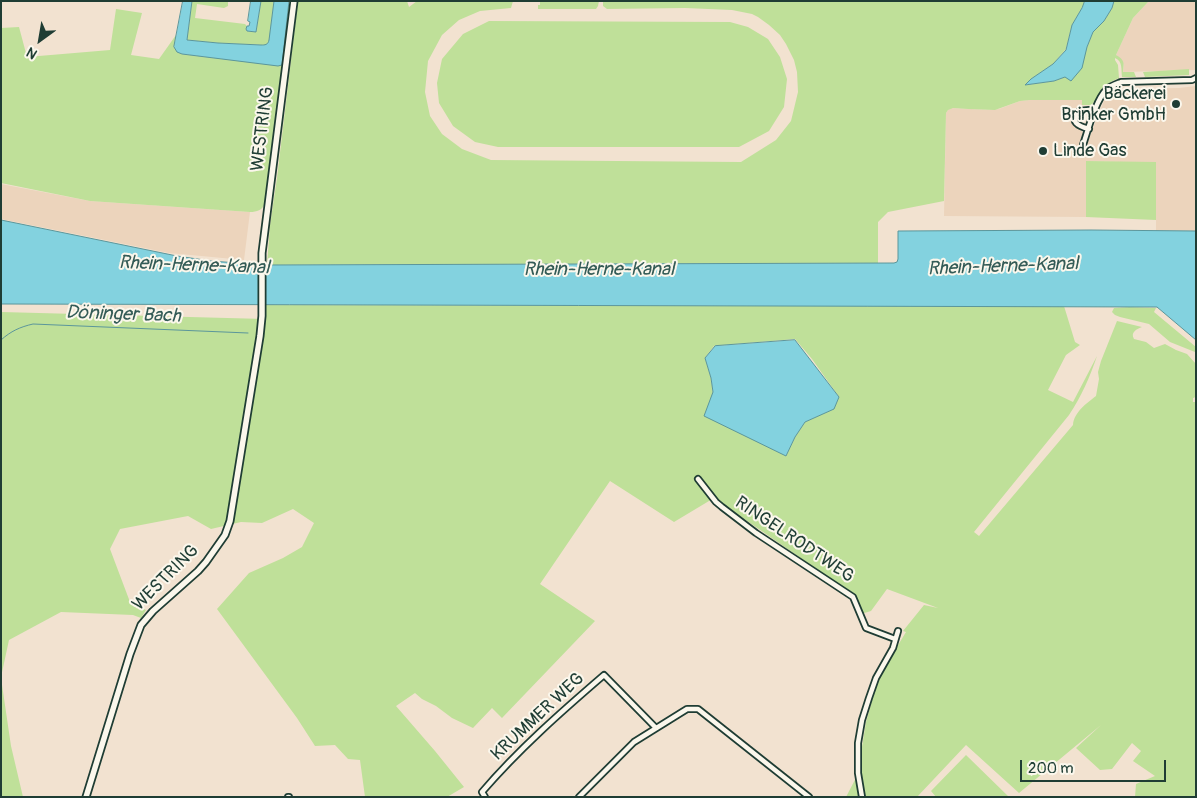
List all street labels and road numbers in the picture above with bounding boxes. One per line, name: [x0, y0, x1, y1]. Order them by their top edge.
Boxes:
street label: WESTRING: [247, 86, 279, 172]
street label: RINGELRODTWEG: [730, 492, 858, 588]
street label: WESTRING: [128, 540, 204, 616]
street label: KRUMMER WEG: [487, 668, 589, 766]

